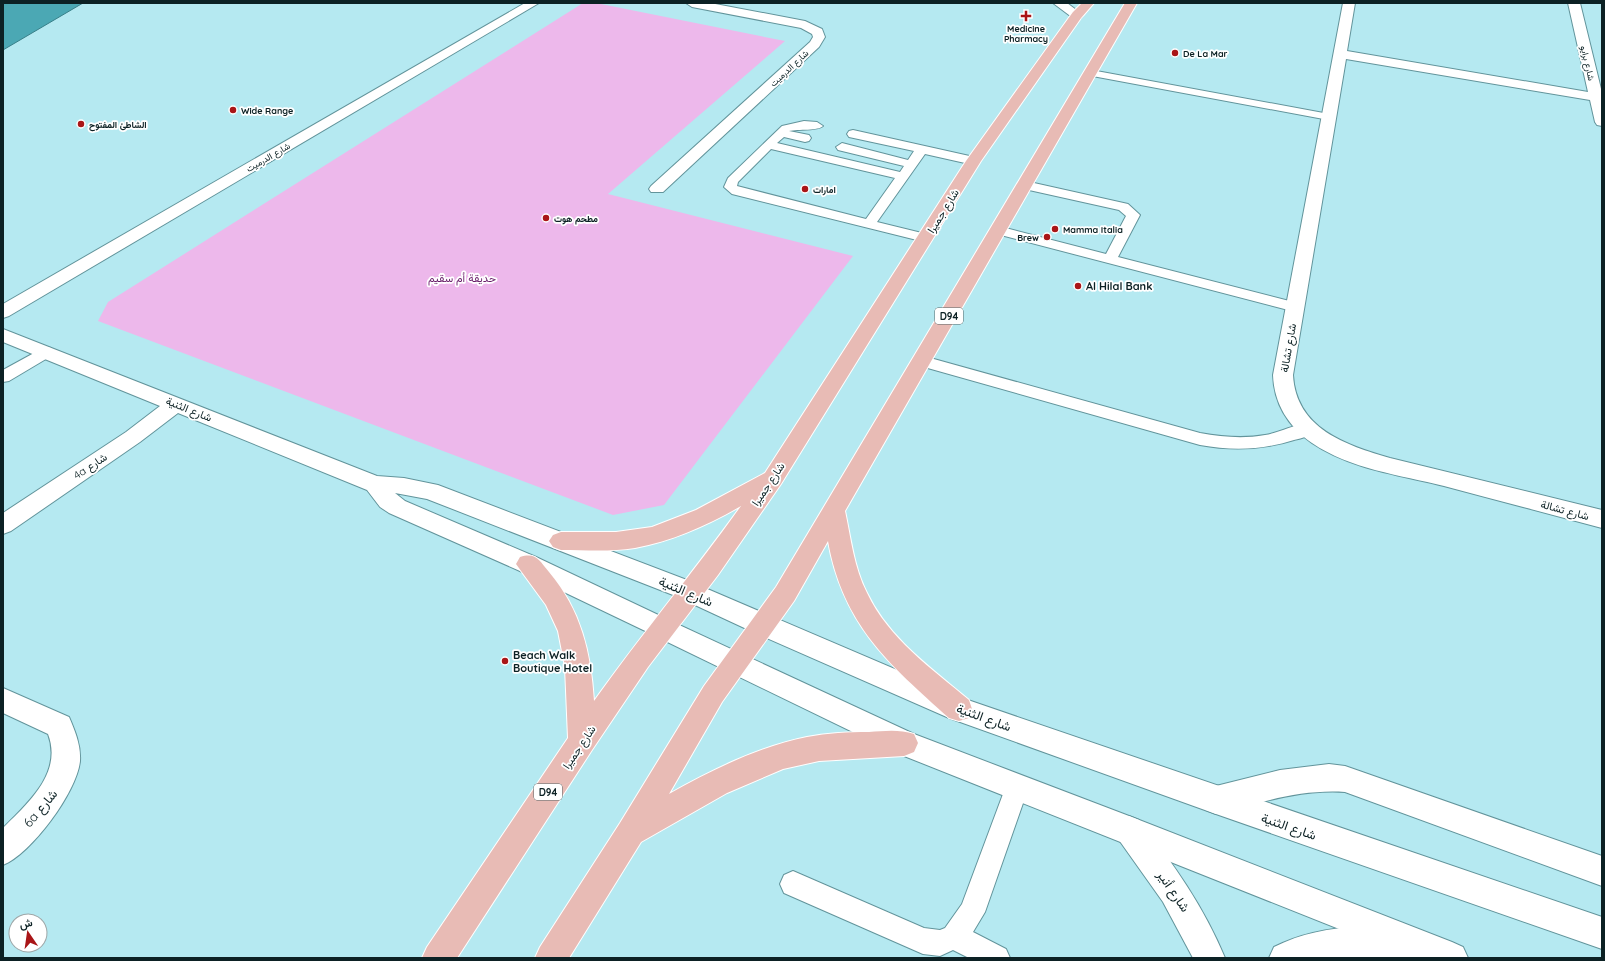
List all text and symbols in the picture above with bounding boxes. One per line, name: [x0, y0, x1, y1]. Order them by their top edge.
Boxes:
marker: Medicine Pharmacy: [1021, 11, 1031, 21]
place label: Medicine Pharmacy: [1004, 23, 1048, 44]
street label: شارع برايو: [1578, 44, 1597, 82]
street label: شارع الدرميت: [767, 47, 811, 89]
marker: De La Mar: [1170, 48, 1180, 58]
place label: De La Mar: [1183, 48, 1228, 59]
marker: Wide Range: [228, 105, 238, 115]
place label: Wide Range: [241, 105, 293, 116]
marker: الشاطئ المفتوح: [76, 119, 86, 129]
place label: الشاطئ المفتوح: [89, 119, 147, 132]
street label: شارع الدرميت: [244, 140, 292, 175]
marker: امارات: [800, 184, 810, 194]
place label: امارات: [813, 184, 836, 196]
street label: شارع جميرا: [924, 186, 963, 236]
marker: مطحم هوت: [541, 213, 551, 223]
place label: مطحم هوت: [554, 213, 598, 225]
marker: Mamma Italia: [1050, 224, 1060, 234]
place label: Mamma Italia: [1063, 224, 1123, 235]
place label: Brew: [1017, 232, 1039, 243]
marker: Brew: [1042, 232, 1052, 242]
park label: حديقة أم سقيم: [428, 271, 496, 286]
place label: Al Hilal Bank: [1086, 279, 1152, 293]
marker: Al Hilal Bank: [1073, 281, 1083, 291]
road number: D94: [935, 308, 963, 324]
street label: شارع تشالة: [1277, 322, 1300, 374]
street label: شارع الثنية: [164, 393, 214, 426]
street label: 4a شارع: [71, 450, 110, 483]
street label: شارع جميرا: [748, 459, 789, 509]
street label: شارع تشالة: [1539, 497, 1591, 524]
street label: شارع الثنية: [656, 572, 715, 611]
place label: Beach Walk Boutique Hotel: [513, 648, 592, 675]
marker: Beach Walk Boutique Hotel: [500, 656, 510, 666]
street label: شارع الثنية: [954, 700, 1014, 736]
street label: شارع جميرا: [559, 722, 600, 772]
road number: D94: [534, 784, 562, 800]
street label: 6a شارع: [20, 786, 62, 832]
street label: شارع الثنية: [1259, 809, 1319, 845]
street label: شارع أنير: [1152, 866, 1194, 916]
north arrow: [8, 913, 48, 953]
text: ش: [18, 915, 34, 932]

